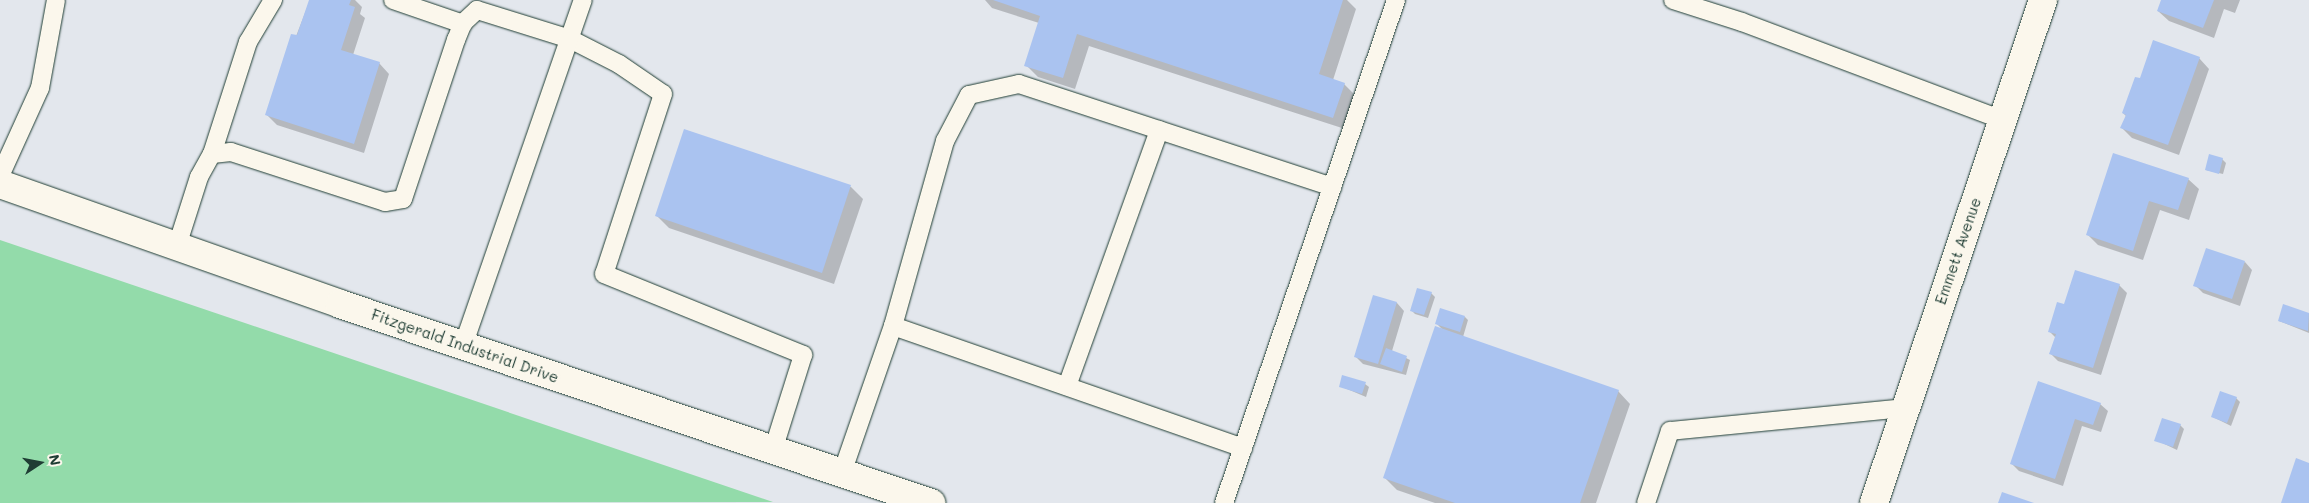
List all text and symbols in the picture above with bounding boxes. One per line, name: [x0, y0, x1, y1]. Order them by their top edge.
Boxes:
street label: Emmett Avenue: [1931, 195, 1985, 307]
street label: Fitzgerald Industrial Drive: [369, 305, 561, 387]
north arrow: [15, 438, 65, 488]
text: N: [45, 453, 66, 467]

